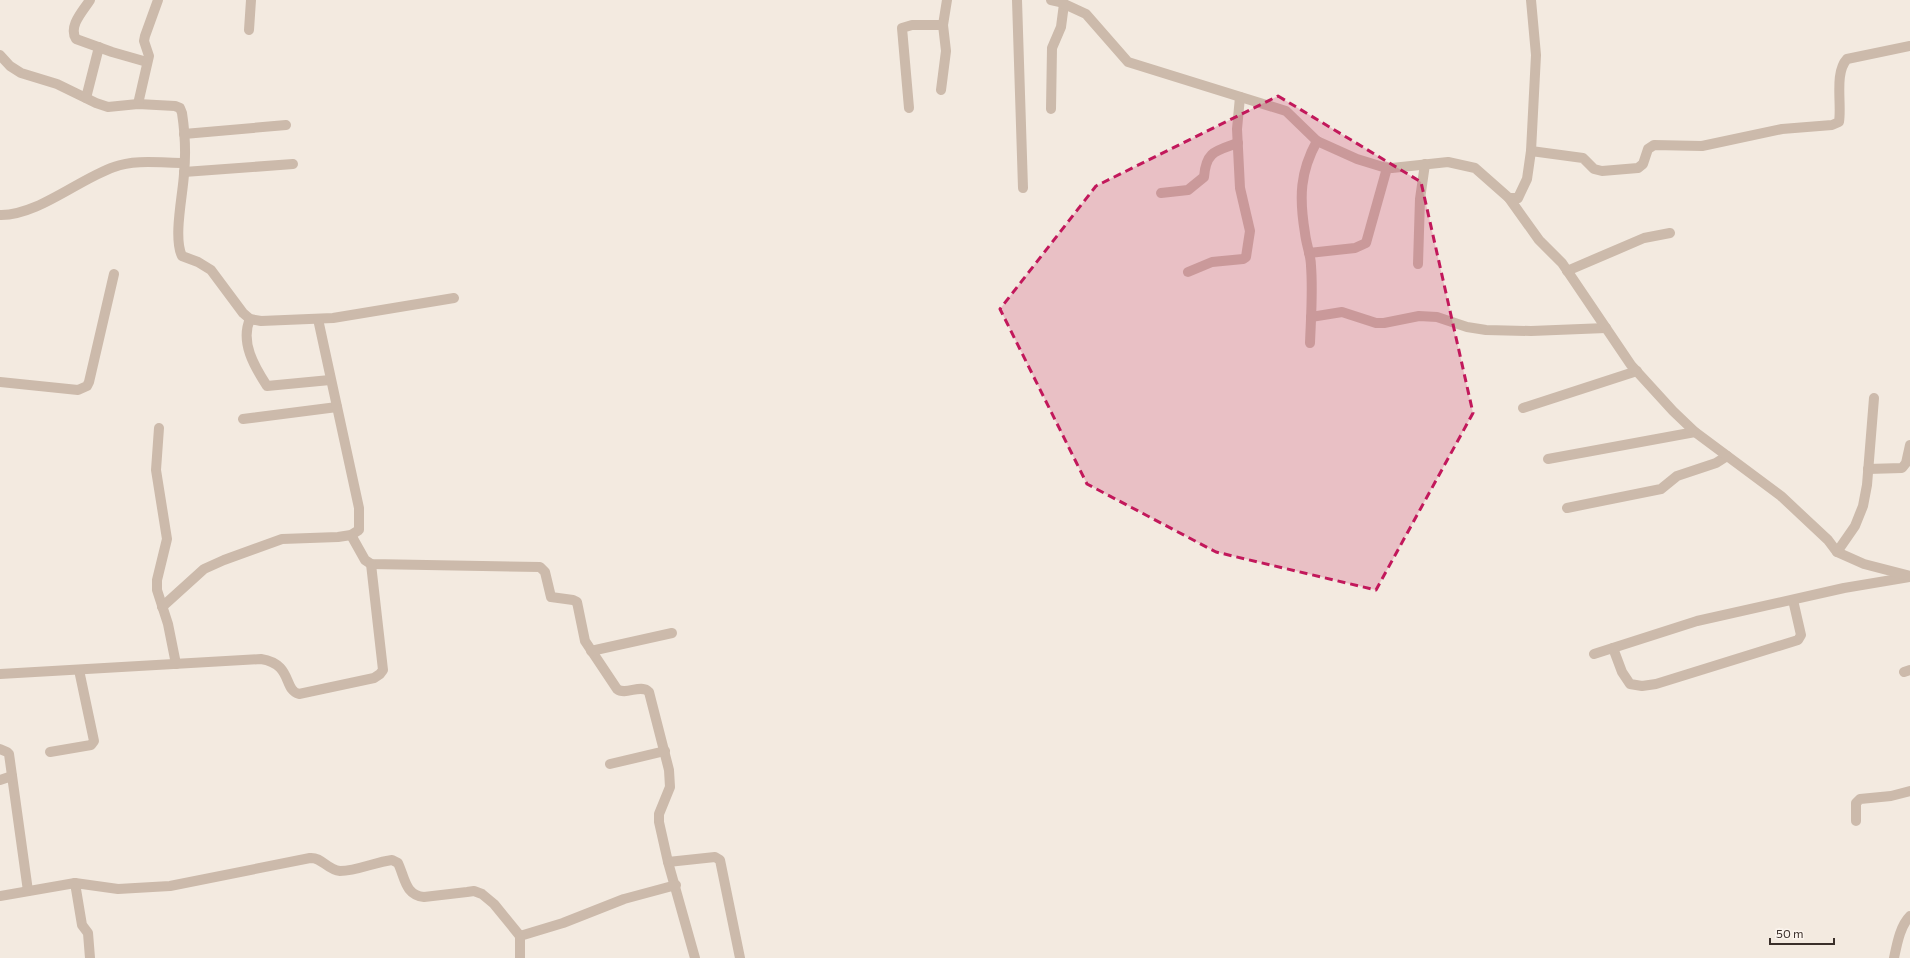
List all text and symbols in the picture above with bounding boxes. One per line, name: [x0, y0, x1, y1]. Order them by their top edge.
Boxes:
scale bar: [1770, 920, 1834, 946]
text: 50 m: [1776, 926, 1804, 940]

